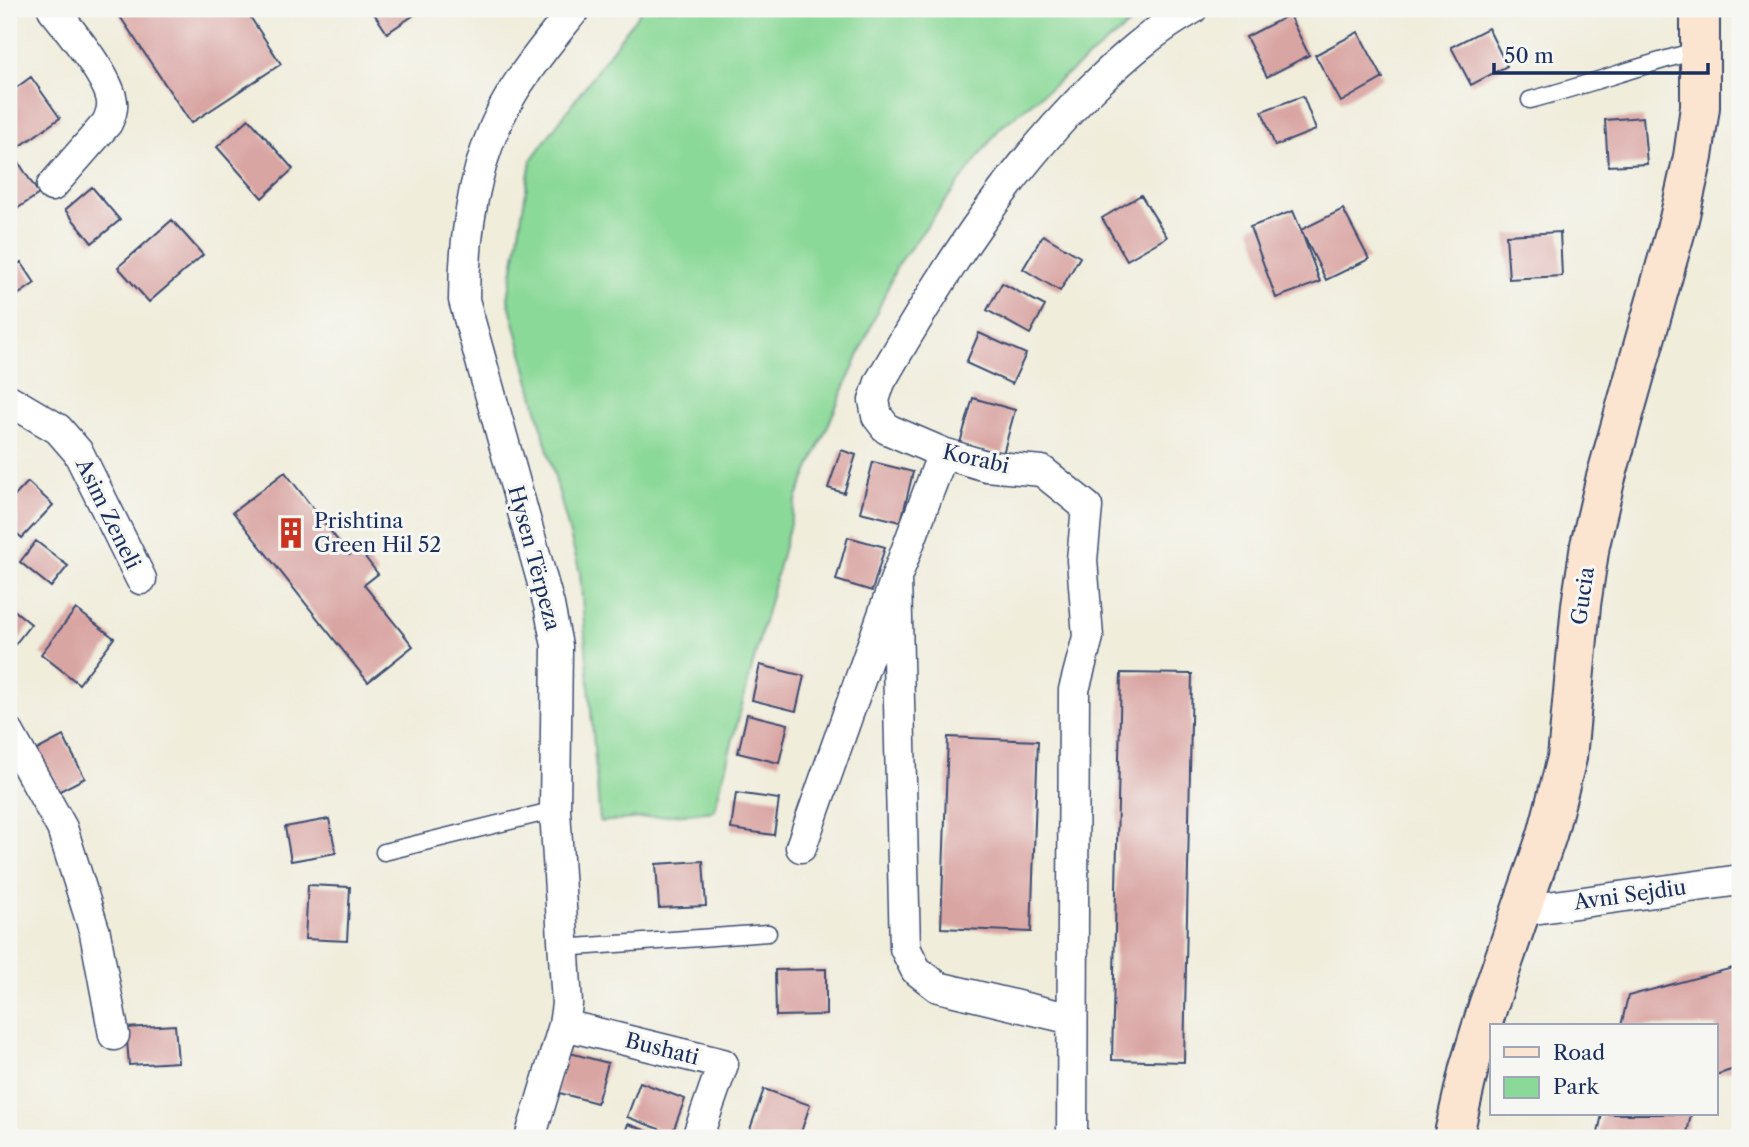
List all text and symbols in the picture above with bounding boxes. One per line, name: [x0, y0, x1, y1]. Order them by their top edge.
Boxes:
scale bar: [1494, 32, 1707, 76]
text: 50 m: [1504, 43, 1554, 68]
street label: Korabi: [940, 439, 1012, 478]
street label: Asim Zeneli: [71, 454, 146, 573]
street label: Hysen Tërpeza: [503, 483, 566, 634]
place label: Prishtina Green Hil 52: [314, 508, 441, 557]
building icon: Prishtina Green Hil 52: [274, 516, 308, 550]
street label: Gucia: [1566, 564, 1599, 627]
street label: Avni Sejdiu: [1571, 874, 1688, 915]
legend: [1490, 1024, 1718, 1116]
street label: Bushati: [623, 1027, 701, 1070]
text: Road: [1553, 1040, 1605, 1065]
text: Park: [1553, 1074, 1599, 1099]

